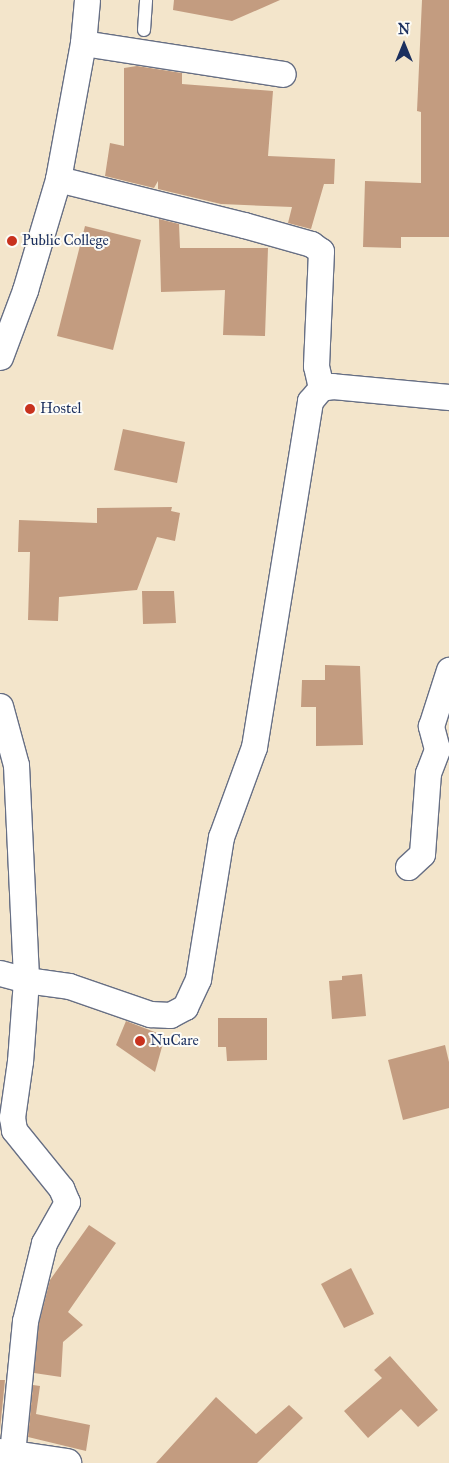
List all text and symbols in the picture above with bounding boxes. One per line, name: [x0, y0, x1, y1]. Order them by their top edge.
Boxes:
north arrow: [379, 20, 429, 70]
text: N: [398, 21, 410, 38]
place label: Public College: [22, 232, 109, 250]
marker: Public College: [6, 235, 18, 247]
place label: Hostel: [40, 400, 82, 418]
marker: Hostel: [24, 403, 36, 415]
place label: NuCare: [150, 1032, 199, 1050]
marker: NuCare: [134, 1035, 146, 1047]

